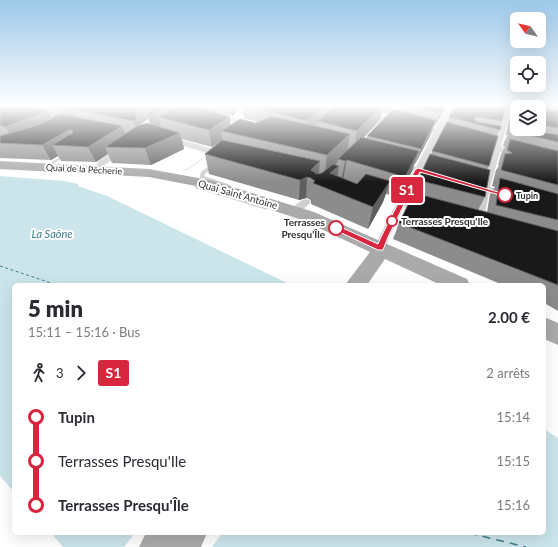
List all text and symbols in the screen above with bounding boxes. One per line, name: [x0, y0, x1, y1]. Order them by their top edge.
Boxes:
north arrow: [510, 12, 546, 48]
map controls: [510, 12, 546, 136]
button: locate: [510, 56, 546, 92]
button: layers: [510, 100, 546, 136]
street label: Quai de la Pêcherie: [46, 162, 123, 177]
street label: Quai Saint Antoine: [197, 177, 279, 211]
line badge: S1: [389, 177, 425, 203]
text: S1: [399, 181, 415, 198]
marker: Tupin: [497, 187, 513, 203]
place label: Tupin: [516, 190, 538, 201]
marker: Terrasses Presqu'Ile: [386, 215, 398, 227]
place label: Terrasses Presqu'Ile: [401, 215, 489, 227]
place label: Terrasses Presqu'Île: [281, 216, 326, 240]
marker: Terrasses Presqu'Île: [328, 220, 344, 236]
water label: La Saône: [31, 227, 73, 240]
text: 5 min: [28, 295, 83, 322]
text: 2.00 €: [488, 308, 530, 326]
text: 15:11 – 15:16 · Bus: [28, 324, 140, 340]
icon: walk: [28, 362, 50, 384]
icon: forward: [70, 362, 92, 384]
text: S1: [106, 364, 121, 381]
text: 3: [56, 365, 64, 381]
text: 2 arrêts: [486, 365, 530, 381]
text: Tupin: [58, 408, 95, 426]
text: 15:14: [497, 409, 530, 425]
text: Terrasses Presqu'Ile: [58, 452, 186, 470]
text: 15:15: [497, 453, 530, 469]
text: Terrasses Presqu'Île: [58, 496, 189, 514]
text: 15:16: [497, 497, 530, 513]

